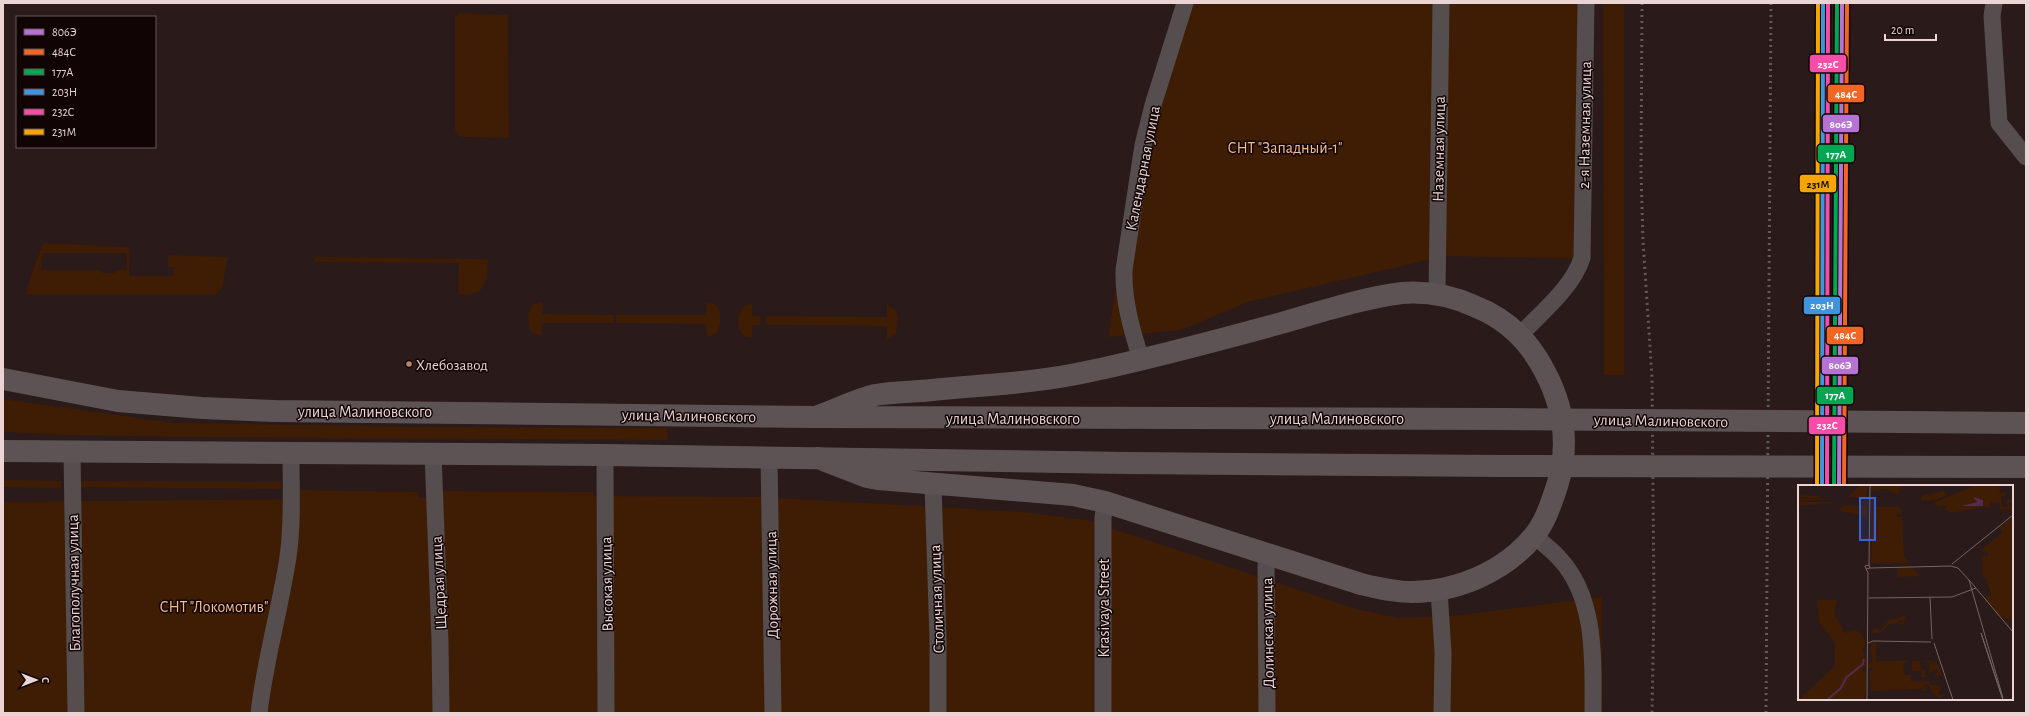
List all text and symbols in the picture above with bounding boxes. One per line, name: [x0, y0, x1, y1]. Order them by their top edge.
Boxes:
legend: [16, 16, 156, 148]
scale bar: [1885, 16, 1936, 42]
text: 20 m: [1891, 24, 1914, 36]
text: 806Э: [52, 26, 77, 38]
text: 484С: [52, 46, 76, 58]
line badge: 232C: [1809, 54, 1847, 73]
text: 232C: [1818, 59, 1839, 70]
street label: 2-я Наземная улица: [1576, 61, 1595, 189]
text: 177А: [52, 66, 73, 78]
line badge: 484С: [1827, 84, 1865, 103]
text: 203Н: [52, 86, 77, 98]
text: 484С: [1835, 89, 1857, 100]
street label: Наземная улица: [1430, 96, 1449, 202]
street label: Календарная улица: [1123, 104, 1164, 232]
text: 232C: [52, 106, 74, 118]
line badge: 806Э: [1822, 114, 1860, 133]
text: 806Э: [1830, 119, 1852, 130]
text: 231М: [52, 126, 76, 138]
park label: СНТ "Западный-1": [1227, 140, 1343, 156]
line badge: 177А: [1817, 144, 1855, 163]
text: 177А: [1826, 149, 1846, 160]
line badge: 231М: [1799, 174, 1837, 193]
text: 231М: [1807, 179, 1829, 190]
line badge: 203Н: [1803, 296, 1841, 315]
text: 203Н: [1810, 300, 1834, 311]
line badge: 484С: [1826, 326, 1864, 345]
text: 484С: [1834, 330, 1856, 341]
line badge: 806Э: [1821, 356, 1859, 375]
place label: Хлебозавод: [416, 358, 488, 373]
marker: Хлебозавод: [404, 359, 414, 369]
text: 806Э: [1829, 360, 1851, 371]
line badge: 177А: [1816, 386, 1854, 405]
text: 177А: [1825, 390, 1845, 401]
street label: улица Малиновского: [297, 404, 432, 421]
street label: улица Малиновского: [621, 407, 756, 426]
street label: улица Малиновского: [945, 411, 1080, 428]
street label: улица Малиновского: [1269, 411, 1404, 428]
street label: улица Малиновского: [1593, 412, 1728, 431]
line badge: 232C: [1808, 416, 1846, 435]
text: 232C: [1817, 420, 1838, 431]
inset map: [1798, 485, 2013, 700]
street label: Благополучная улица: [65, 514, 84, 652]
street label: Дорожная улица: [763, 531, 782, 639]
street label: Щедрая улица: [429, 536, 450, 630]
street label: Высокая улица: [598, 536, 617, 632]
street label: Столичная улица: [927, 544, 948, 654]
street label: Krasivaya Street: [1096, 559, 1113, 657]
street label: Долинская улица: [1259, 577, 1278, 689]
park label: СНТ "Локомотив": [160, 599, 269, 615]
north arrow: [16, 660, 56, 700]
text: С: [40, 677, 51, 683]

